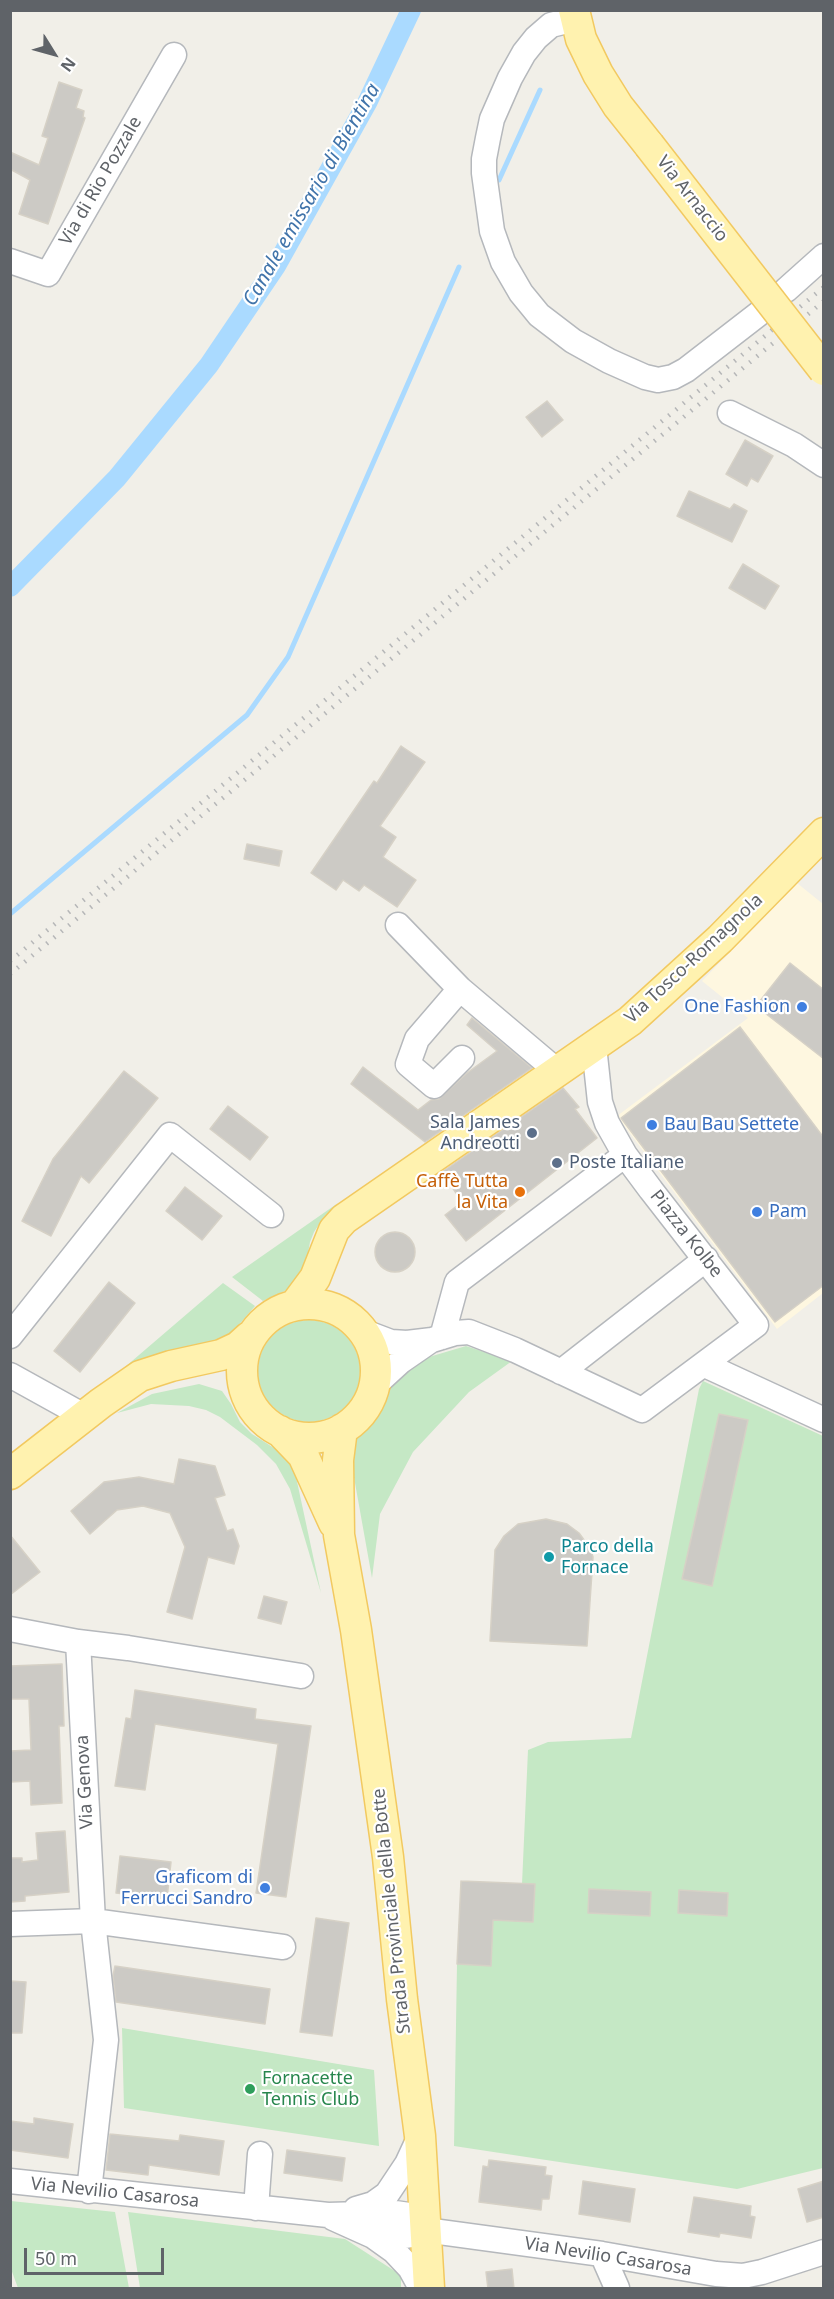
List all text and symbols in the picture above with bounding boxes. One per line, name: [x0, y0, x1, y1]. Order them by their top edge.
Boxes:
north arrow: [24, 24, 84, 84]
text: N: [56, 53, 81, 77]
water label: Canale emissario di Bientina: [238, 80, 386, 310]
street label: Via di Rio Pozzale: [55, 113, 147, 249]
street label: Via Arnaccio: [652, 152, 732, 246]
street label: Via Tosco-Romagnola: [621, 890, 767, 1028]
place label: One Fashion: [684, 996, 790, 1018]
marker: One Fashion: [795, 1000, 809, 1014]
place label: Sala James Andreotti: [430, 1112, 520, 1154]
place label: Bau Bau Settete: [664, 1114, 799, 1136]
marker: Bau Bau Settete: [645, 1118, 659, 1132]
marker: Sala James Andreotti: [525, 1126, 539, 1140]
place label: Poste Italiane: [569, 1152, 684, 1174]
marker: Poste Italiane: [550, 1156, 564, 1170]
place label: Caffè Tutta la Vita: [416, 1171, 508, 1214]
marker: Caffè Tutta la Vita: [513, 1185, 527, 1199]
street label: Piazza Kolbe: [645, 1186, 727, 1282]
place label: Pam: [769, 1201, 807, 1223]
marker: Pam: [750, 1205, 764, 1219]
place label: Parco della Fornace: [561, 1536, 654, 1578]
marker: Parco della Fornace: [542, 1550, 556, 1564]
street label: Via Genova: [72, 1734, 98, 1830]
street label: Strada Provinciale della Botte: [368, 1787, 416, 2035]
place label: Graficom di Ferrucci Sandro: [121, 1867, 253, 1910]
marker: Graficom di Ferrucci Sandro: [258, 1881, 272, 1895]
place label: Fornacette Tennis Club: [262, 2068, 359, 2110]
marker: Fornacette Tennis Club: [243, 2082, 257, 2096]
street label: Via Nevilio Casarosa: [30, 2173, 200, 2213]
street label: Via Nevilio Casarosa: [523, 2233, 693, 2281]
scale bar: [27, 2236, 166, 2274]
text: 50 m: [35, 2246, 77, 2270]

